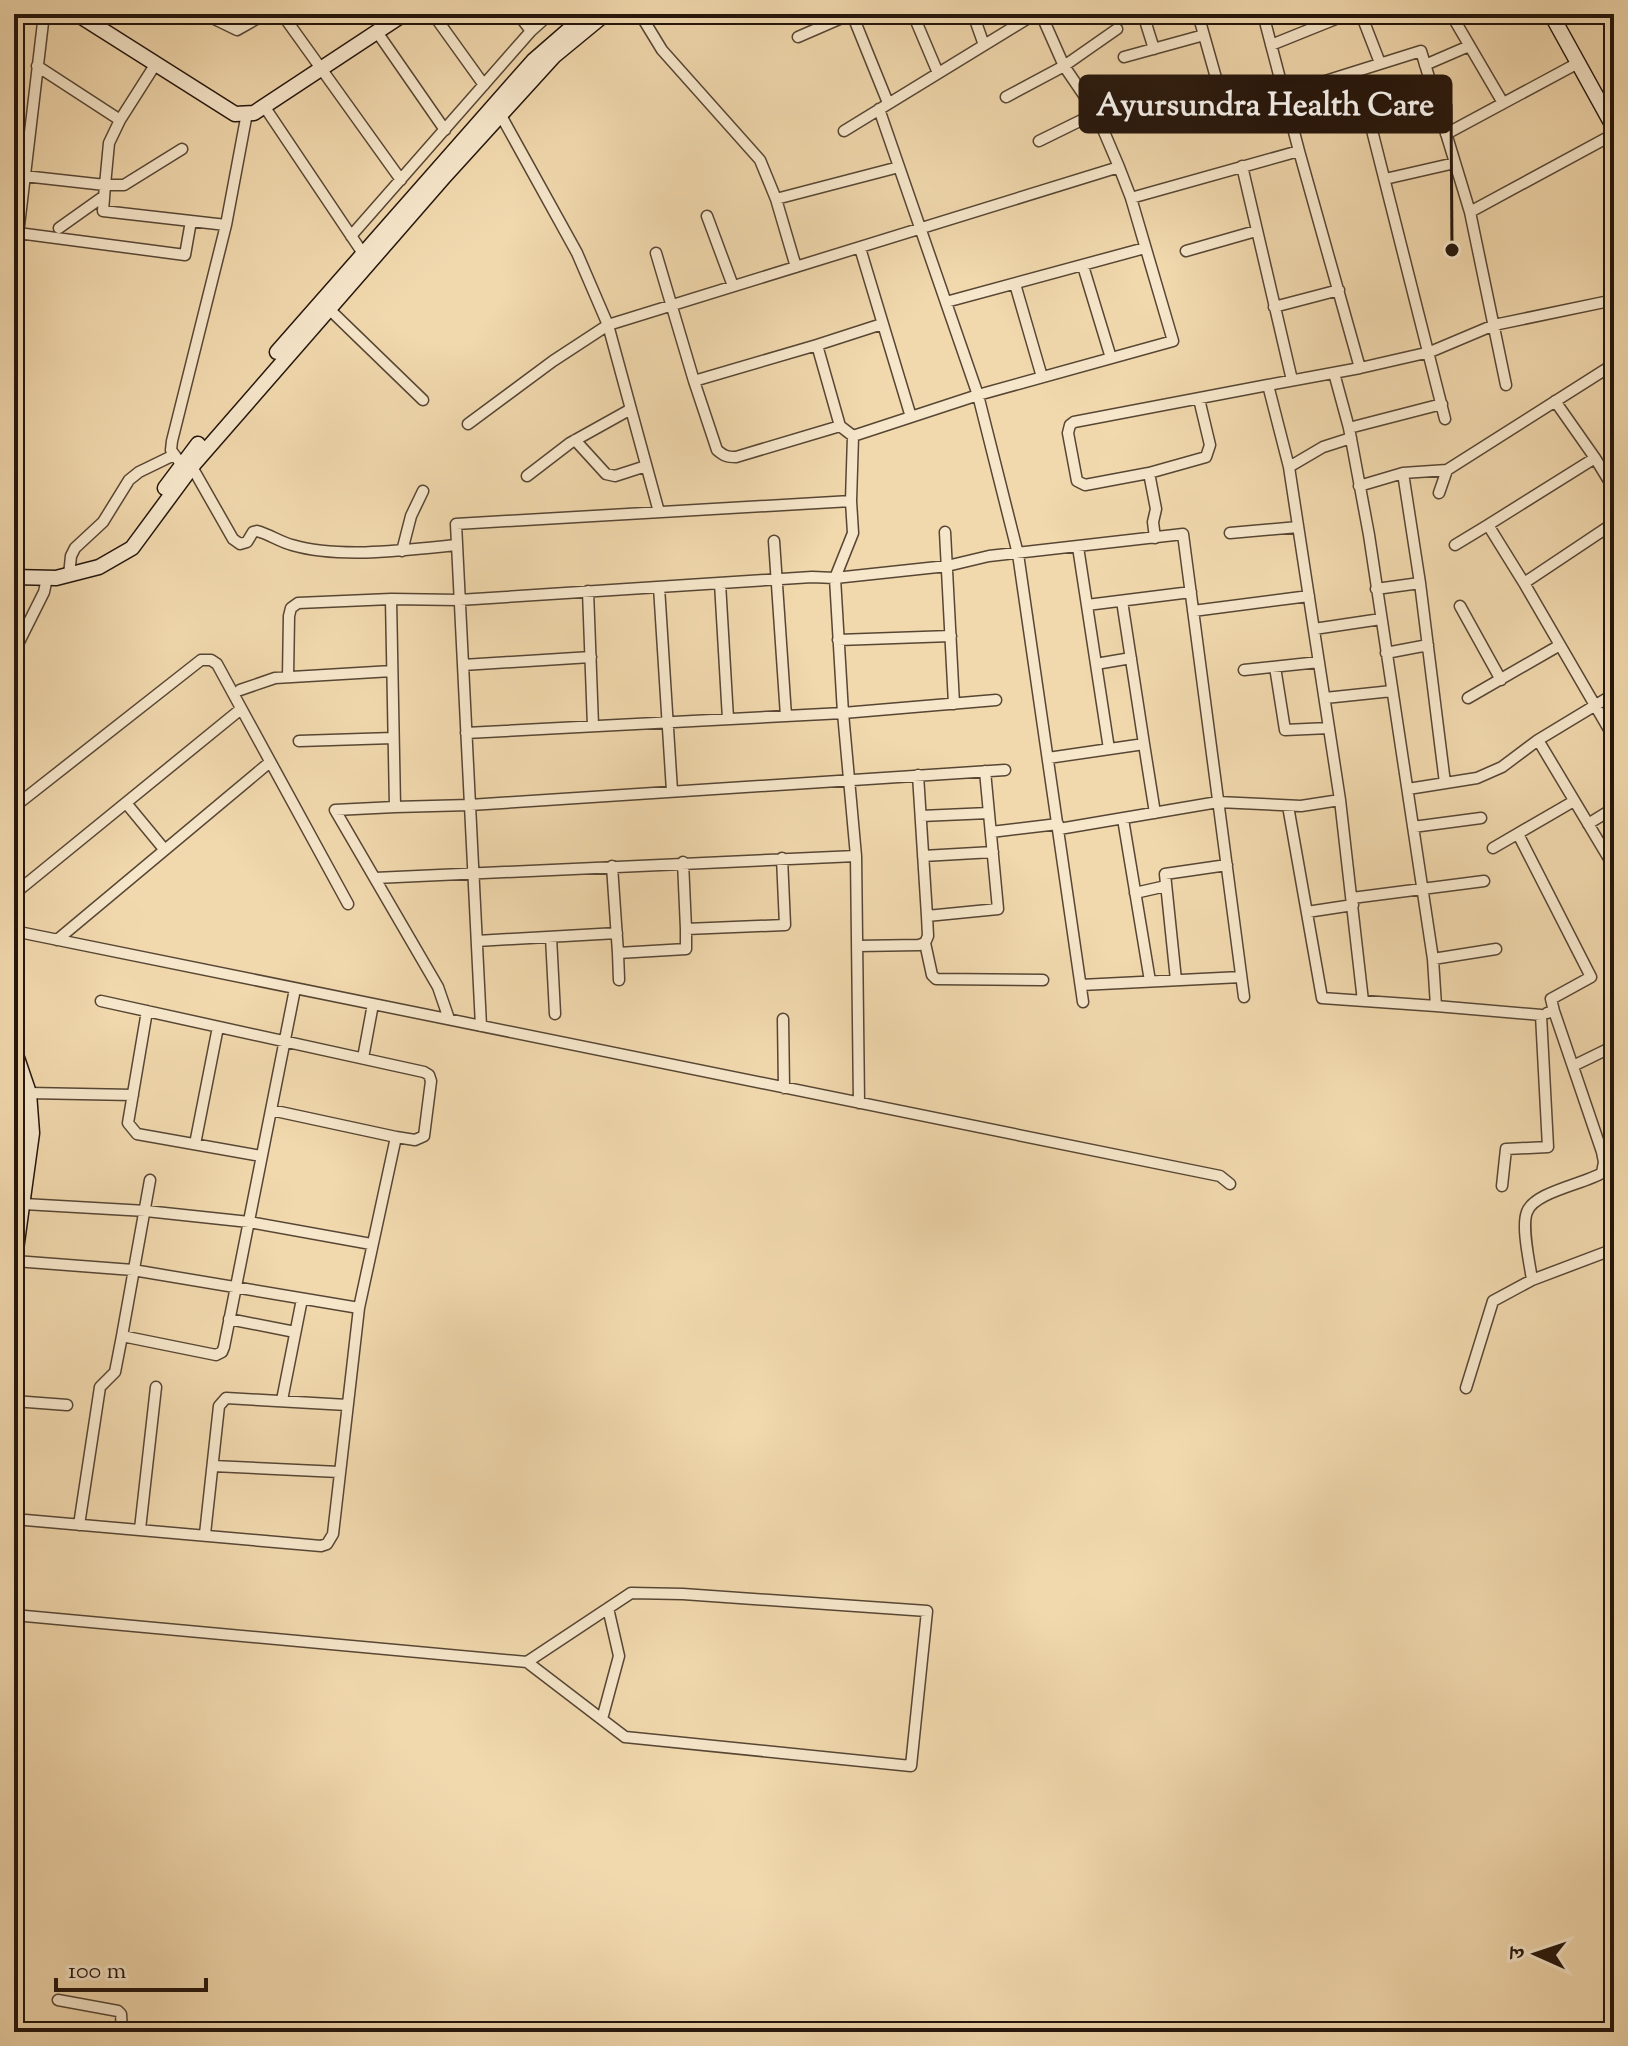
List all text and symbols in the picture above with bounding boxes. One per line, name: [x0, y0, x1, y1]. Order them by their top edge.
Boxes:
callout: Ayursundra Health Care: [1080, 76, 1451, 132]
text: Ayursundra Health Care: [1096, 84, 1434, 130]
north arrow: [1496, 1914, 1576, 1994]
scale bar: [56, 1942, 206, 1992]
text: उ: [1503, 1945, 1535, 1962]
text: 100 m: [68, 1955, 126, 1989]

